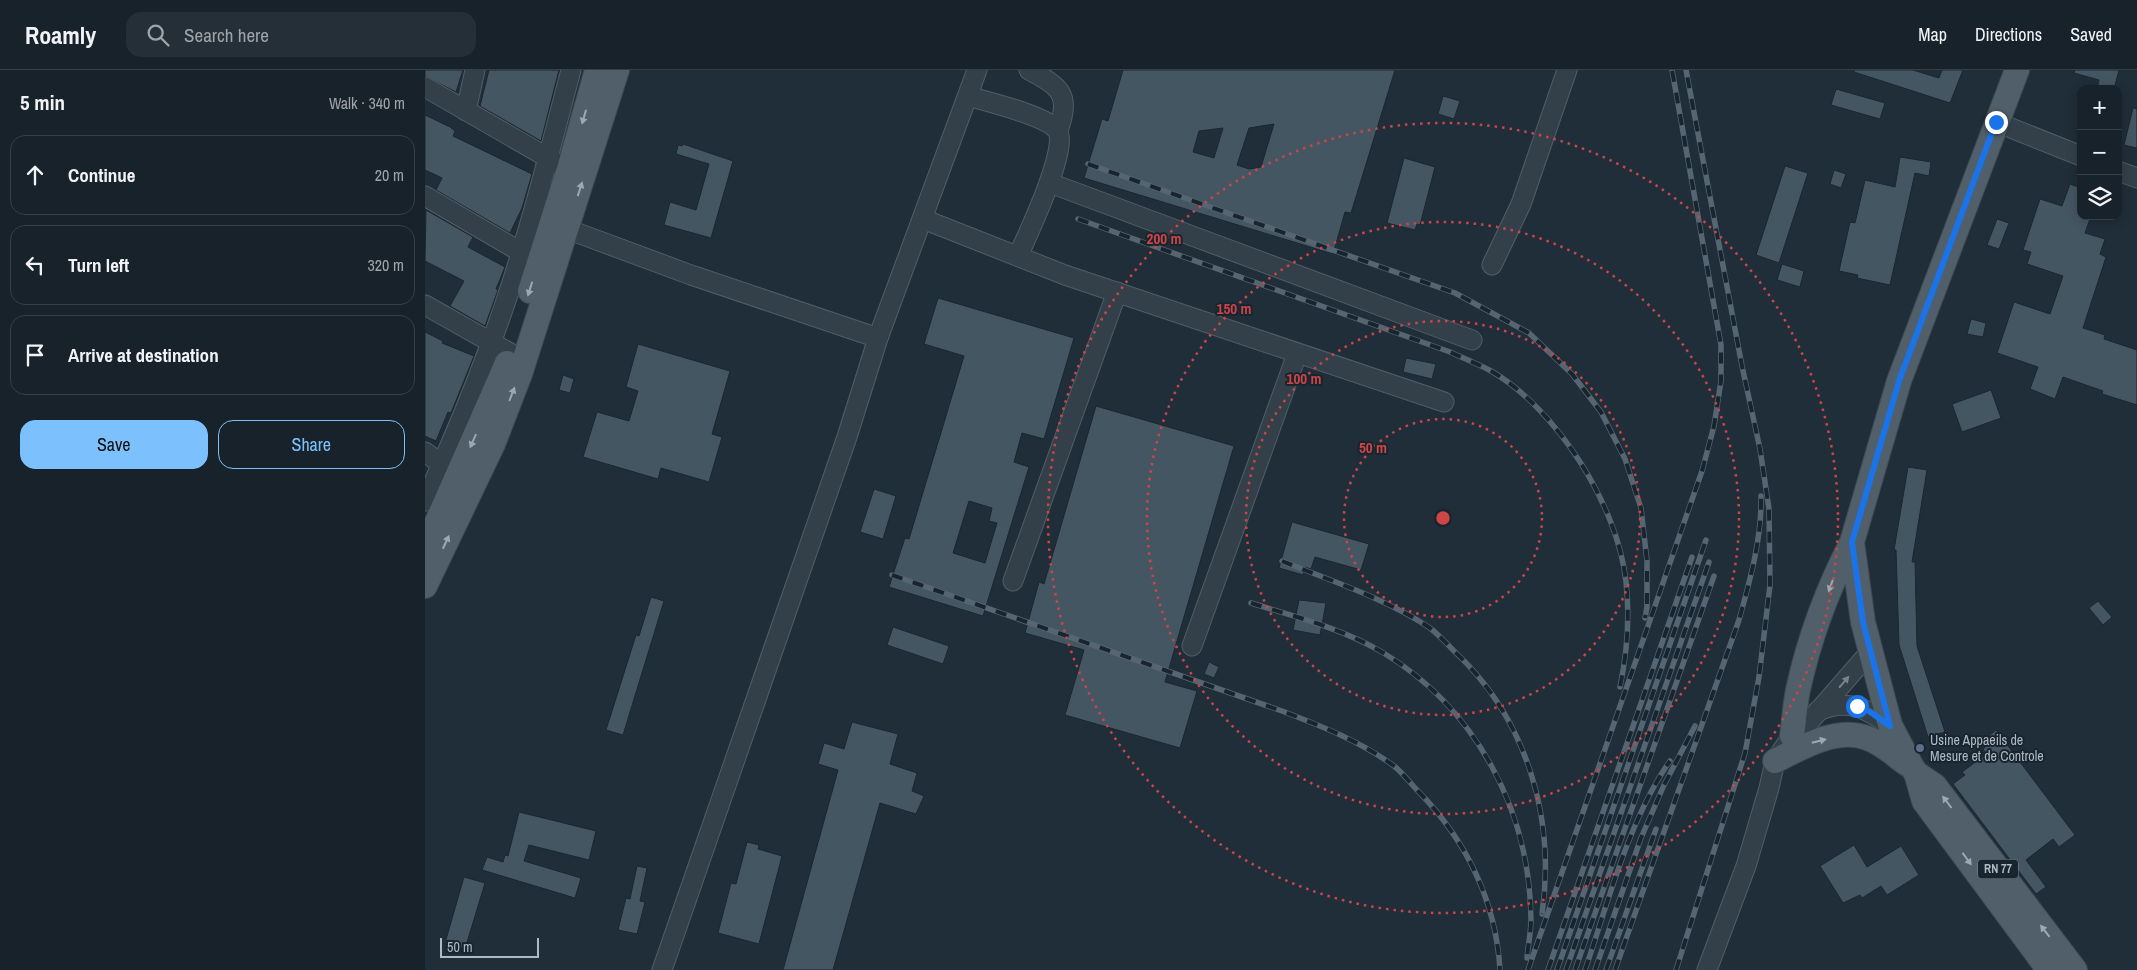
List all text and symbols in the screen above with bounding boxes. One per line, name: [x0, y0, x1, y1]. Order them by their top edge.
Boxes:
search box: [126, 12, 476, 57]
text: Roamly: [25, 19, 96, 51]
icon: search: [144, 21, 172, 49]
text: Search here: [184, 22, 269, 48]
text: Map: [1918, 22, 1947, 47]
text: Directions: [1975, 22, 2042, 47]
text: Saved: [2070, 22, 2112, 47]
map controls: [2077, 85, 2122, 220]
button: +: [2077, 85, 2122, 130]
text: 5 min: [20, 88, 65, 117]
text: Walk · 340 m: [329, 92, 405, 114]
one-way arrow: [580, 109, 588, 124]
route end: [1985, 111, 2008, 134]
button: −: [2077, 130, 2122, 175]
icon: ahead: [21, 161, 49, 189]
text: Continue: [68, 162, 136, 188]
text: 20 m: [375, 164, 404, 186]
button: layers: [2077, 175, 2122, 220]
one-way arrow: [576, 182, 584, 197]
text: 200 m: [1147, 228, 1181, 249]
icon: left: [21, 251, 49, 279]
text: Turn left: [68, 252, 129, 278]
text: 320 m: [368, 254, 404, 276]
one-way arrow: [526, 281, 534, 296]
text: 150 m: [1217, 298, 1251, 319]
icon: arrive: [21, 341, 49, 369]
text: Arrive at destination: [68, 342, 219, 368]
text: 100 m: [1287, 368, 1321, 389]
one-way arrow: [509, 386, 516, 401]
button: Save: [20, 420, 208, 469]
button: Share: [218, 420, 405, 469]
one-way arrow: [469, 434, 477, 448]
text: 50 m: [1359, 437, 1387, 458]
centre of rings: [1434, 509, 1452, 527]
one-way arrow: [442, 535, 450, 549]
one-way arrow: [1826, 578, 1834, 593]
one-way arrow: [1839, 675, 1850, 688]
route start: [1846, 695, 1869, 718]
place label: Usine Appaeils de Mesure et de Controle: [1930, 731, 2044, 765]
one-way arrow: [1811, 737, 1826, 745]
marker: Usine Appaeils de Mesure et de Controle: [1914, 742, 1926, 754]
one-way arrow: [1941, 796, 1952, 809]
one-way arrow: [1962, 852, 1972, 866]
road number: RN 77: [1978, 860, 2018, 879]
one-way arrow: [2040, 924, 2050, 938]
scale bar: [440, 935, 539, 958]
text: 50 m: [447, 938, 473, 956]

